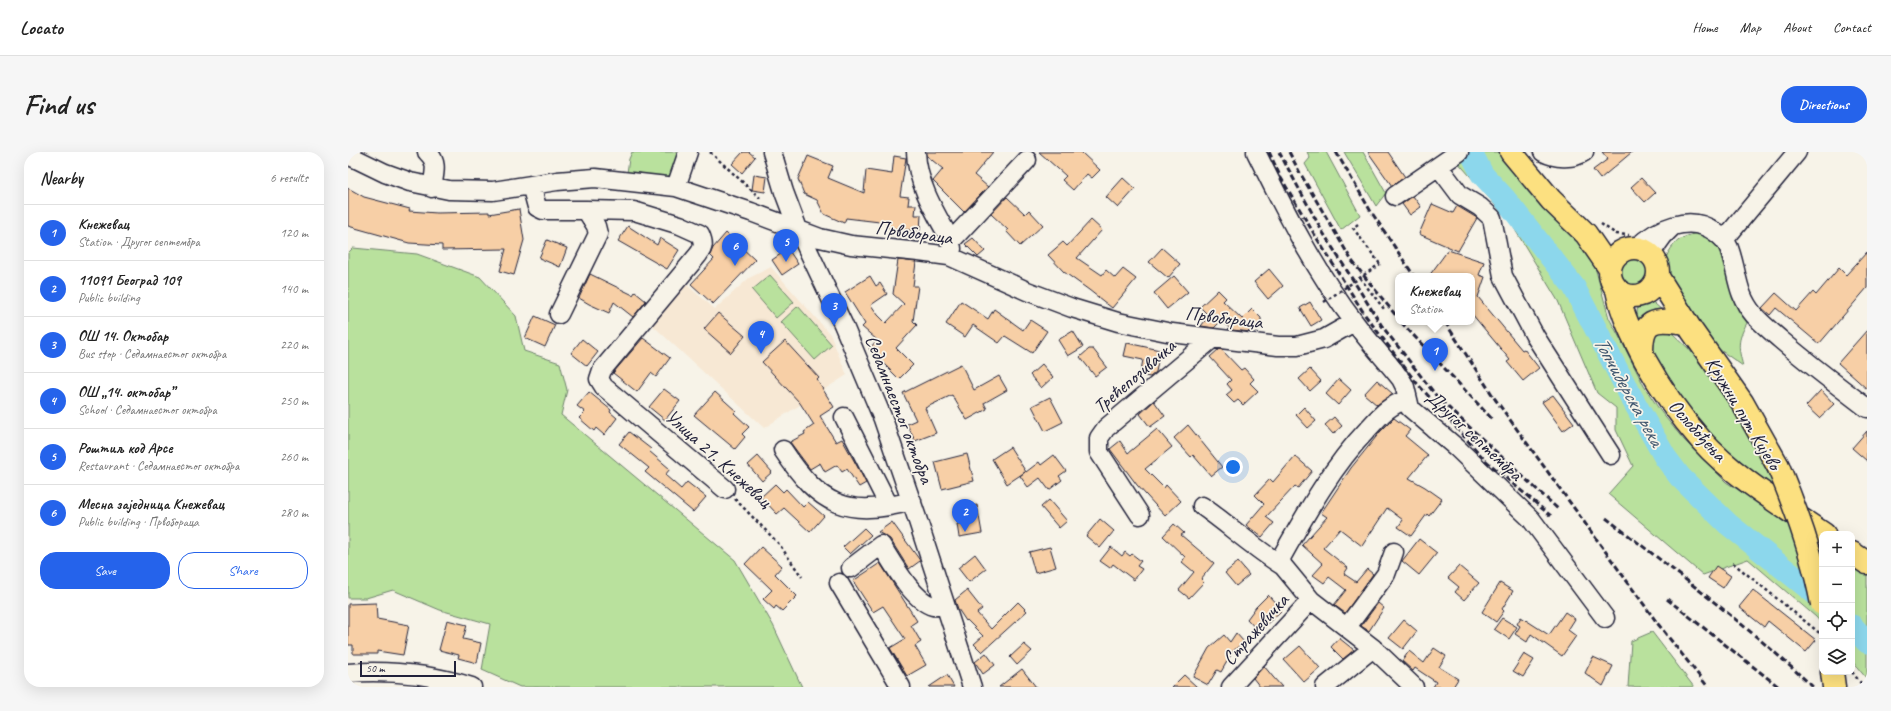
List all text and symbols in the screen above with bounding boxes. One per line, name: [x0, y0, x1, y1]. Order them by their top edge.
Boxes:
text: Locato: [20, 16, 63, 40]
text: Home: [1692, 19, 1718, 36]
text: Map: [1740, 19, 1761, 36]
text: About: [1783, 19, 1811, 36]
text: Contact: [1833, 19, 1871, 36]
button: Directions: [1781, 86, 1867, 123]
text: Find us: [24, 87, 94, 122]
text: Nearby: [40, 168, 83, 189]
text: 6 results: [270, 170, 308, 186]
text: Кнежевац: [78, 215, 130, 234]
street label: Првобораца: [874, 215, 955, 250]
text: 1: [50, 225, 56, 241]
text: 120 m: [280, 225, 308, 241]
pin: 5: [773, 229, 799, 262]
pin: 6: [722, 233, 748, 266]
text: Station · Другог септембра: [78, 234, 200, 250]
text: 11091 Београд 109: [78, 271, 181, 290]
popup: [1395, 273, 1475, 325]
text: 2: [50, 281, 56, 297]
text: 140 m: [280, 281, 308, 297]
text: Кнежевац: [1409, 282, 1461, 301]
text: Public building: [78, 290, 140, 306]
pin: 3: [821, 293, 847, 326]
street label: Првобораца: [1184, 300, 1265, 335]
text: Station: [1409, 301, 1443, 317]
pin: 4: [748, 321, 774, 354]
text: ОШ 14. Октобар: [78, 327, 168, 346]
street label: Седамнаестог октобра: [860, 331, 940, 489]
street label: Трећепозивачка: [1088, 332, 1182, 419]
water label: Топчидерска река: [1588, 332, 1671, 452]
text: 3: [50, 337, 56, 353]
text: 220 m: [280, 337, 308, 353]
pin: 1: [1422, 338, 1448, 371]
text: Bus stop · Седамнаестог октобра: [78, 346, 226, 362]
street label: Кружни пут Кијево: [1700, 352, 1788, 476]
text: ОШ „14. октобар”: [78, 383, 174, 402]
street label: Другог септембра: [1422, 385, 1529, 487]
text: 4: [50, 393, 56, 409]
text: 250 m: [280, 393, 308, 409]
street label: Ослобођења: [1663, 394, 1733, 468]
text: School · Седамнаестог октобра: [78, 402, 217, 418]
street label: Улица 21. Кнежевац: [660, 404, 779, 514]
text: Роштиљ код Арсе: [78, 439, 173, 458]
text: 5: [50, 449, 56, 465]
text: 260 m: [280, 449, 308, 465]
your location: [1223, 457, 1243, 477]
text: Restaurant · Седамнаестог октобра: [78, 458, 239, 474]
text: Месна заједница Кнежевац: [78, 495, 224, 514]
pin: 2: [952, 499, 978, 532]
text: 6: [50, 505, 56, 521]
text: 280 m: [280, 505, 308, 521]
text: Public building · Првобораца: [78, 514, 199, 530]
map controls: [1819, 531, 1855, 675]
button: +: [1819, 531, 1855, 567]
button: Save: [40, 552, 170, 589]
button: Share: [178, 552, 308, 589]
button: −: [1819, 567, 1855, 603]
street label: Стражевичка: [1217, 587, 1295, 670]
button: locate: [1819, 603, 1855, 639]
button: layers: [1819, 639, 1855, 675]
scale bar: [360, 659, 456, 678]
text: 50 m: [366, 661, 385, 675]

